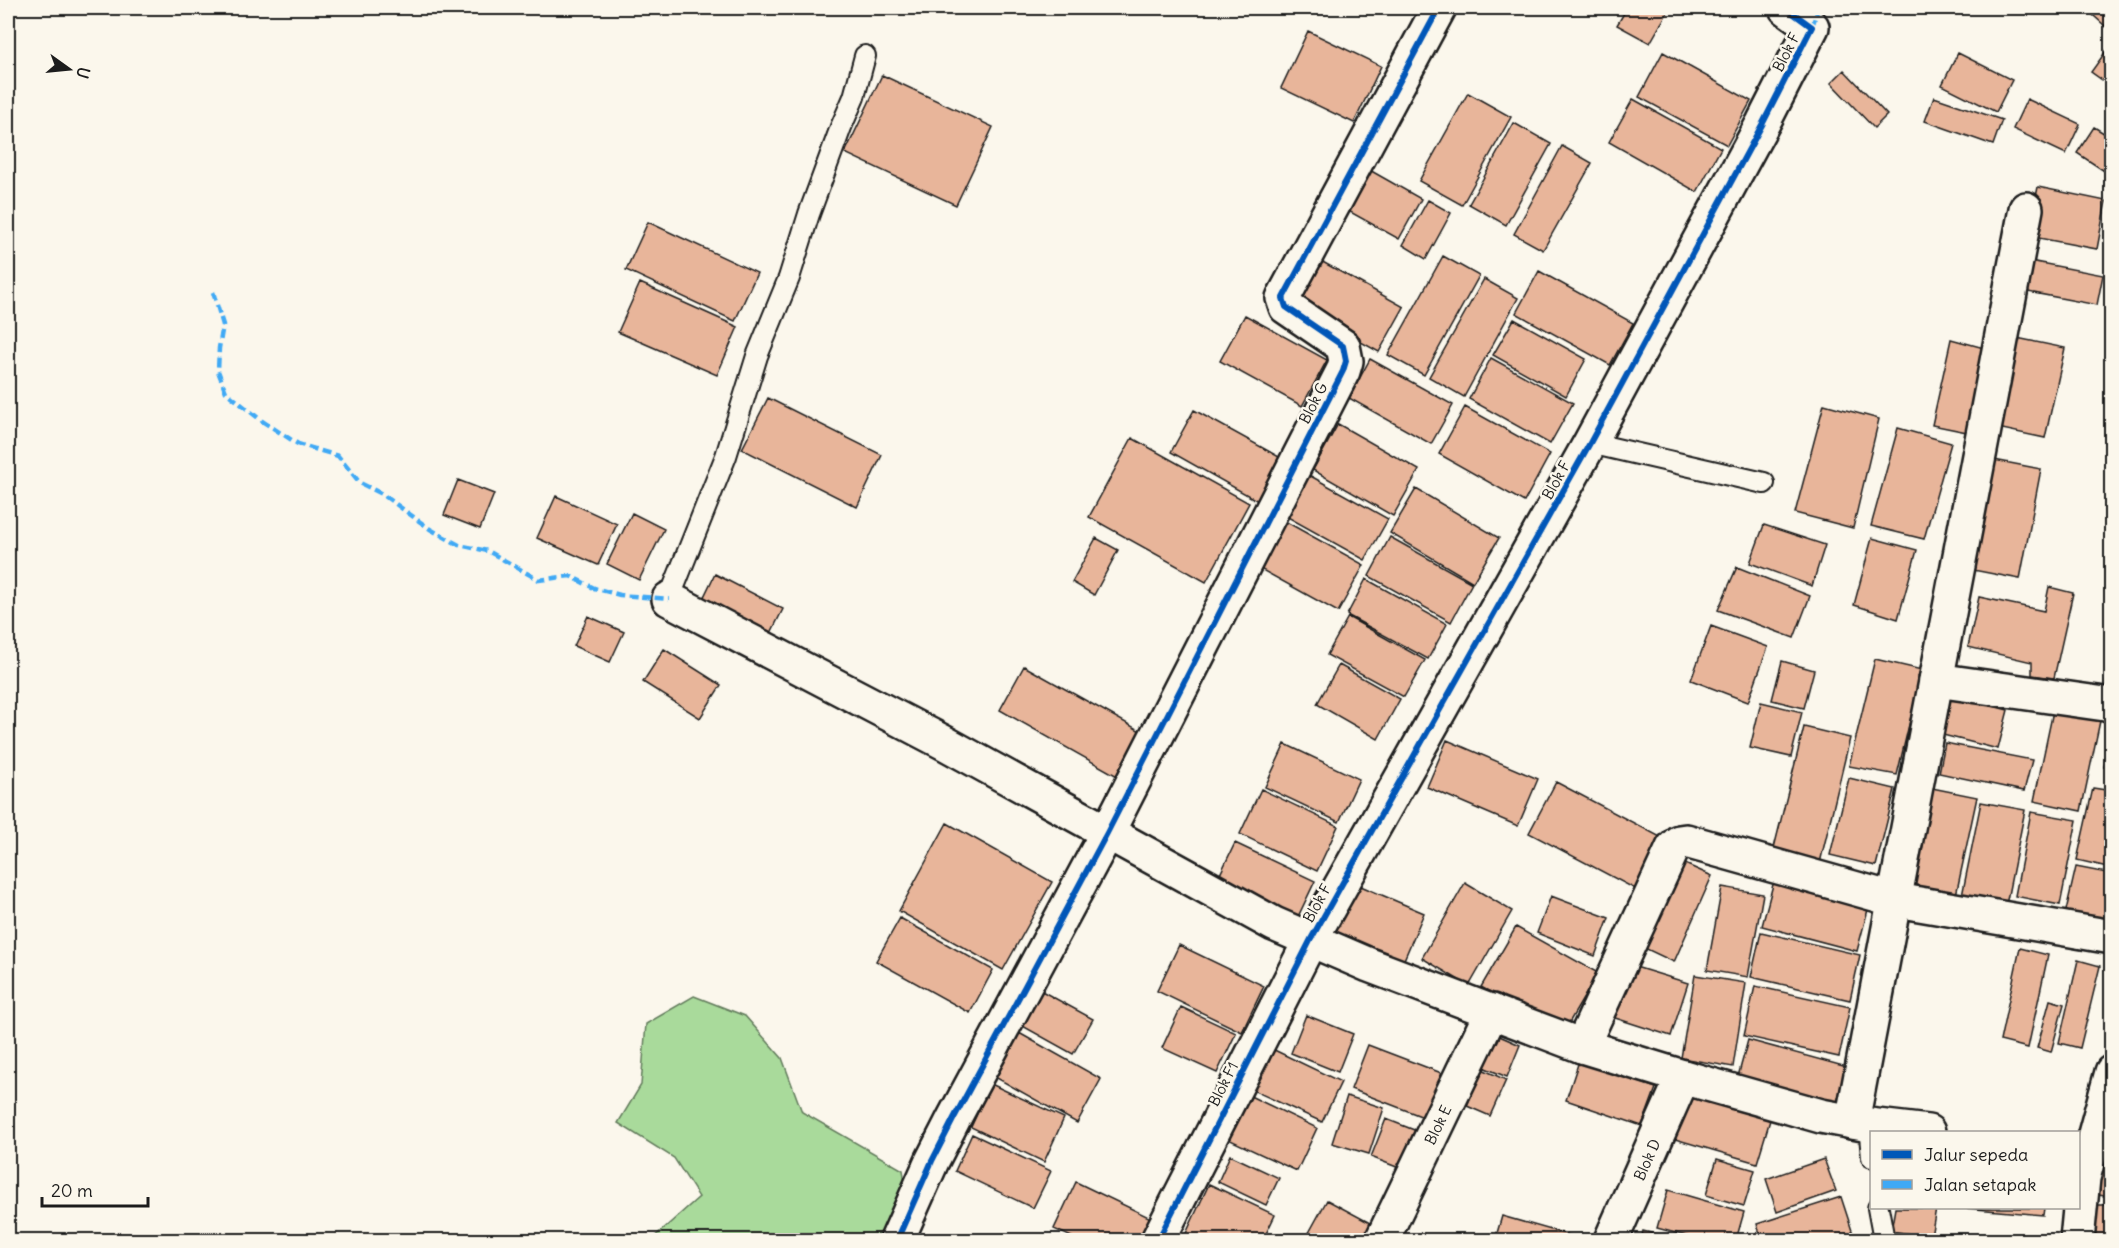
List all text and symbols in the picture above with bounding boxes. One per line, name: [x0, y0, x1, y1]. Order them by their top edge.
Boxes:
street label: Blok F: [1768, 29, 1804, 75]
north arrow: [39, 39, 99, 99]
text: U: [72, 65, 95, 81]
street label: Blok G: [1295, 379, 1331, 427]
street label: Blok F: [1538, 457, 1575, 503]
street label: Blok F: [1299, 880, 1336, 926]
street label: Blok F1: [1204, 1059, 1242, 1109]
street label: Blok E: [1420, 1102, 1455, 1148]
legend: [1870, 1131, 2080, 1209]
street label: Blok D: [1629, 1136, 1664, 1183]
text: Jalur sepeda: [1924, 1143, 2028, 1166]
scale bar: [42, 1170, 148, 1208]
text: Jalan setapak: [1924, 1173, 2036, 1196]
text: 20 m: [51, 1179, 93, 1202]

